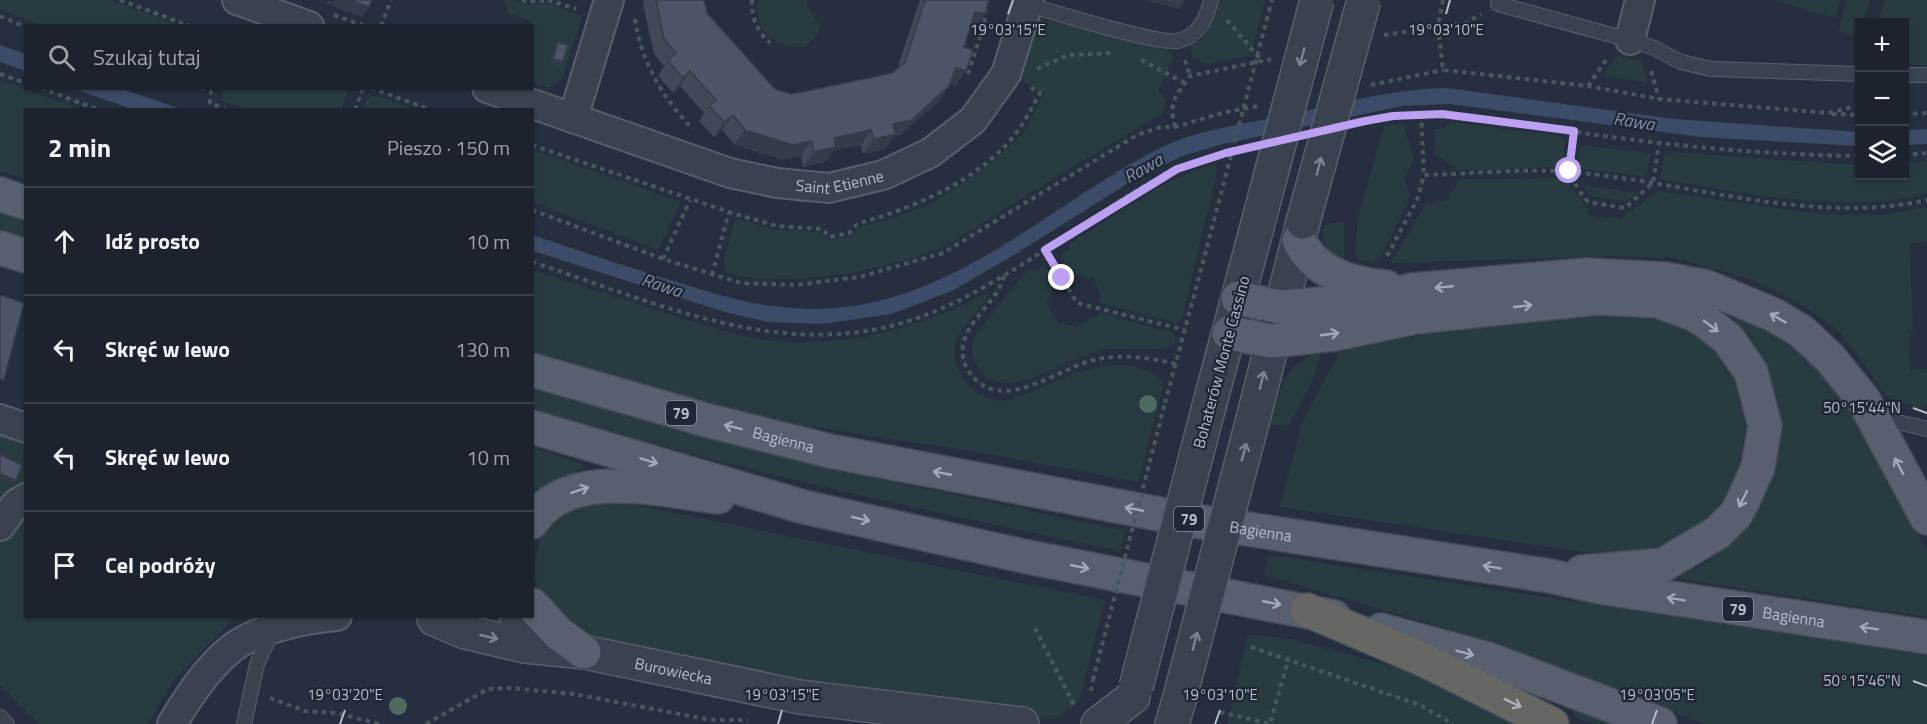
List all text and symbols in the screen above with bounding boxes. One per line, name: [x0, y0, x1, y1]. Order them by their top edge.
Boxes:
text: 19°03'15"E: [970, 18, 1046, 41]
text: 19°03'10"E: [1408, 18, 1484, 41]
map controls: [1855, 18, 1909, 180]
button: +: [1855, 18, 1909, 72]
search box: [24, 24, 534, 90]
text: Szukaj tutaj: [93, 40, 201, 74]
icon: search: [45, 41, 78, 74]
one-way arrow: [1296, 47, 1308, 66]
button: −: [1855, 72, 1909, 126]
water label: Rawa: [1612, 104, 1657, 138]
button: layers: [1855, 126, 1909, 180]
text: 2 min: [48, 128, 111, 167]
text: Pieszo · 150 m: [387, 132, 510, 163]
water label: Rawa: [1118, 146, 1168, 190]
one-way arrow: [1314, 157, 1325, 176]
route start: [1555, 157, 1581, 183]
street label: Saint Etienne: [795, 163, 886, 200]
text: Idź prosto: [105, 224, 200, 258]
icon: ahead: [48, 225, 81, 258]
text: 10 m: [466, 226, 510, 257]
route end: [1048, 264, 1074, 290]
water label: Rawa: [638, 266, 687, 304]
street label: Bohaterów Monte Cassino: [1186, 273, 1256, 451]
one-way arrow: [1435, 282, 1455, 293]
one-way arrow: [1512, 300, 1532, 311]
one-way arrow: [1770, 312, 1788, 323]
one-way arrow: [1703, 319, 1719, 332]
one-way arrow: [1320, 329, 1339, 340]
text: Skręć w lewo: [105, 332, 230, 366]
icon: left: [48, 333, 81, 366]
text: 130 m: [455, 334, 510, 365]
one-way arrow: [1257, 371, 1269, 390]
text: 50°15'44"N: [1823, 396, 1901, 419]
road number: 79: [666, 401, 696, 425]
one-way arrow: [724, 420, 743, 432]
street label: Bagienna: [750, 420, 817, 459]
text: Skręć w lewo: [105, 440, 230, 474]
icon: left: [48, 441, 81, 474]
text: 10 m: [466, 442, 510, 473]
one-way arrow: [1239, 443, 1251, 462]
one-way arrow: [639, 456, 658, 467]
one-way arrow: [1893, 457, 1905, 475]
one-way arrow: [933, 467, 952, 478]
one-way arrow: [570, 484, 589, 495]
one-way arrow: [1737, 490, 1748, 508]
one-way arrow: [1124, 503, 1144, 514]
road number: 79: [1174, 507, 1204, 531]
one-way arrow: [851, 514, 870, 526]
street label: Bagienna: [1228, 514, 1294, 548]
text: Cel podróży: [105, 548, 215, 582]
icon: arrive: [48, 549, 81, 582]
one-way arrow: [1483, 561, 1502, 572]
one-way arrow: [1070, 562, 1089, 573]
one-way arrow: [1667, 593, 1687, 604]
road number: 79: [1723, 597, 1753, 621]
one-way arrow: [1261, 598, 1281, 609]
street label: Bagienna: [1761, 600, 1827, 633]
one-way arrow: [1860, 623, 1880, 634]
one-way arrow: [479, 632, 498, 644]
one-way arrow: [1190, 632, 1202, 651]
one-way arrow: [1455, 648, 1474, 659]
street label: Burowiecka: [633, 651, 714, 690]
text: 50°15'46"N: [1823, 669, 1901, 692]
text: 19°03'20"E: [307, 683, 383, 706]
text: 19°03'15"E: [744, 683, 820, 706]
text: 19°03'10"E: [1182, 683, 1258, 706]
text: 19°03'05"E: [1619, 683, 1695, 706]
one-way arrow: [1504, 698, 1522, 710]

